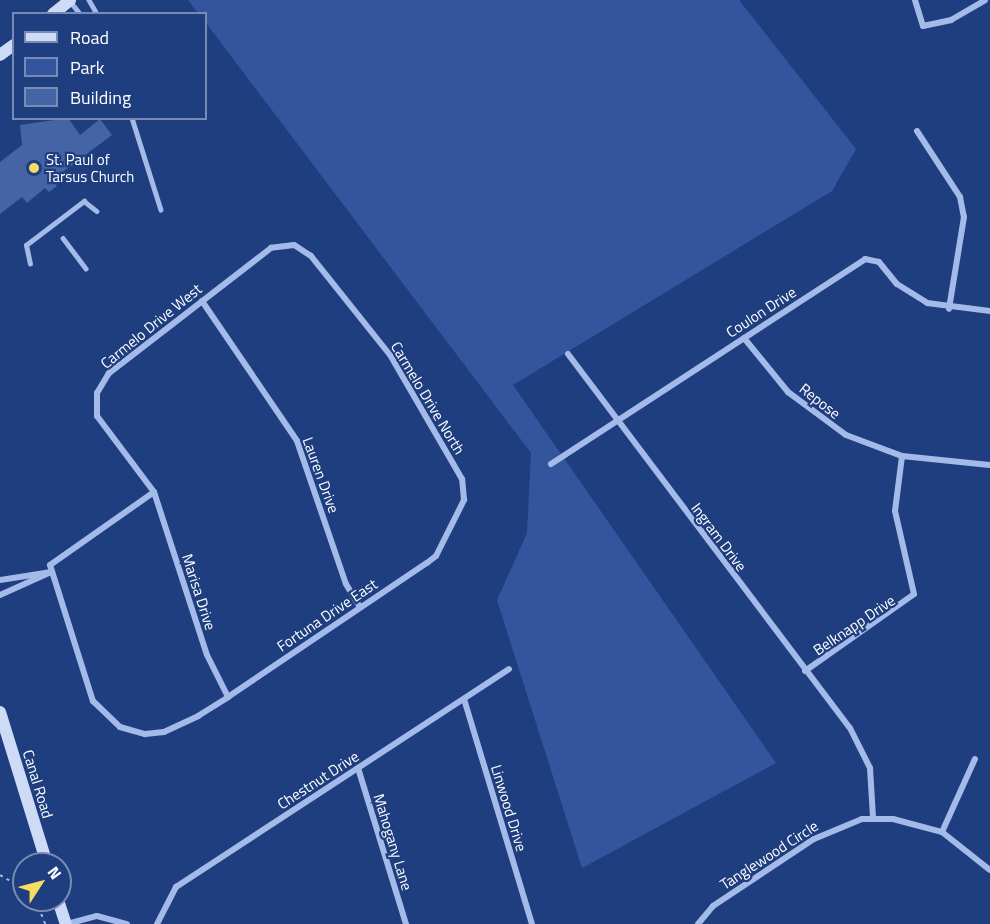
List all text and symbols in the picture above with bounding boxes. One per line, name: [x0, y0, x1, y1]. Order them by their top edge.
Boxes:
legend: [12, 12, 207, 120]
text: Road: [70, 24, 109, 51]
text: Park: [70, 54, 104, 81]
text: Building: [70, 84, 131, 111]
place label: St. Paul of Tarsus Church: [46, 150, 134, 185]
marker: St. Paul of Tarsus Church: [27, 161, 41, 175]
street label: Carmelo Drive West: [97, 280, 205, 372]
street label: Coulon Drive: [723, 283, 799, 341]
street label: Carmelo Drive North: [387, 338, 469, 458]
street label: Repose: [796, 379, 844, 423]
street label: Lauren Drive: [299, 435, 343, 515]
street label: Ingram Drive: [687, 499, 751, 575]
street label: Marisa Drive: [178, 552, 220, 632]
street label: Fortuna Drive East: [273, 575, 381, 655]
street label: Belknapp Drive: [810, 591, 898, 659]
street label: Chestnut Drive: [274, 747, 362, 813]
street label: Canal Road: [19, 748, 57, 820]
street label: Linwood Drive: [487, 762, 531, 854]
street label: Mahogany Lane: [370, 791, 416, 893]
street label: Tanglewood Circle: [717, 817, 821, 893]
north arrow: [12, 852, 72, 912]
text: N: [42, 861, 68, 884]

